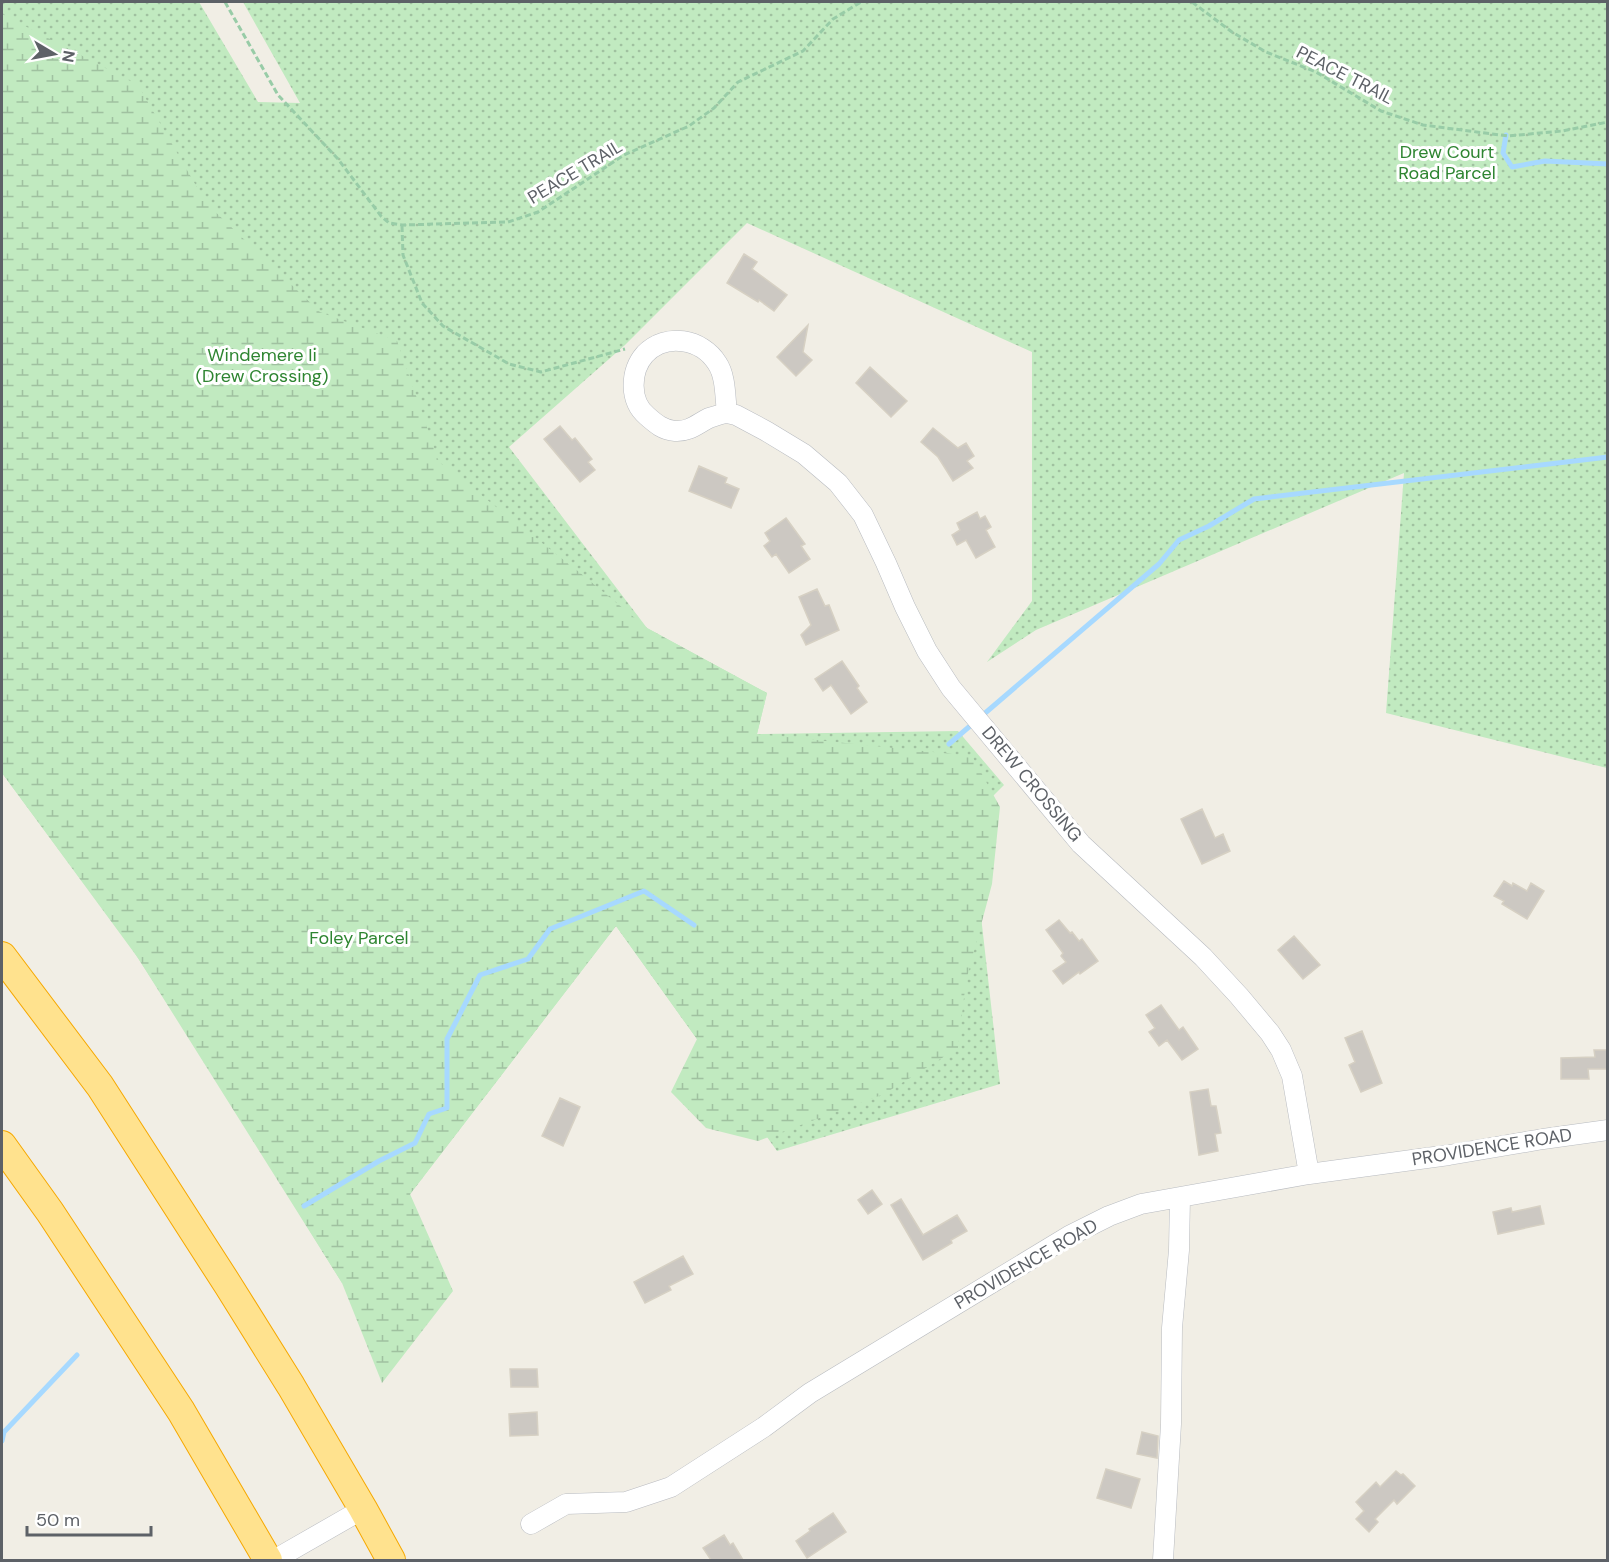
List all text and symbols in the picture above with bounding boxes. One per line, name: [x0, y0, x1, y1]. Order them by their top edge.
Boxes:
north arrow: [24, 24, 84, 84]
street label: PEACE TRAIL: [1292, 40, 1398, 110]
text: N: [57, 49, 80, 64]
street label: PEACE TRAIL: [523, 134, 627, 210]
park label: Drew Court Road Parcel: [1398, 140, 1496, 185]
park label: Windemere Ii (Drew Crossing): [195, 343, 329, 388]
street label: DREW CROSSING: [976, 721, 1088, 847]
park label: Foley Parcel: [309, 926, 409, 950]
street label: PROVIDENCE ROAD: [1410, 1122, 1574, 1172]
street label: PROVIDENCE ROAD: [950, 1213, 1102, 1315]
scale bar: [27, 1499, 152, 1537]
text: 50 m: [36, 1508, 80, 1532]

